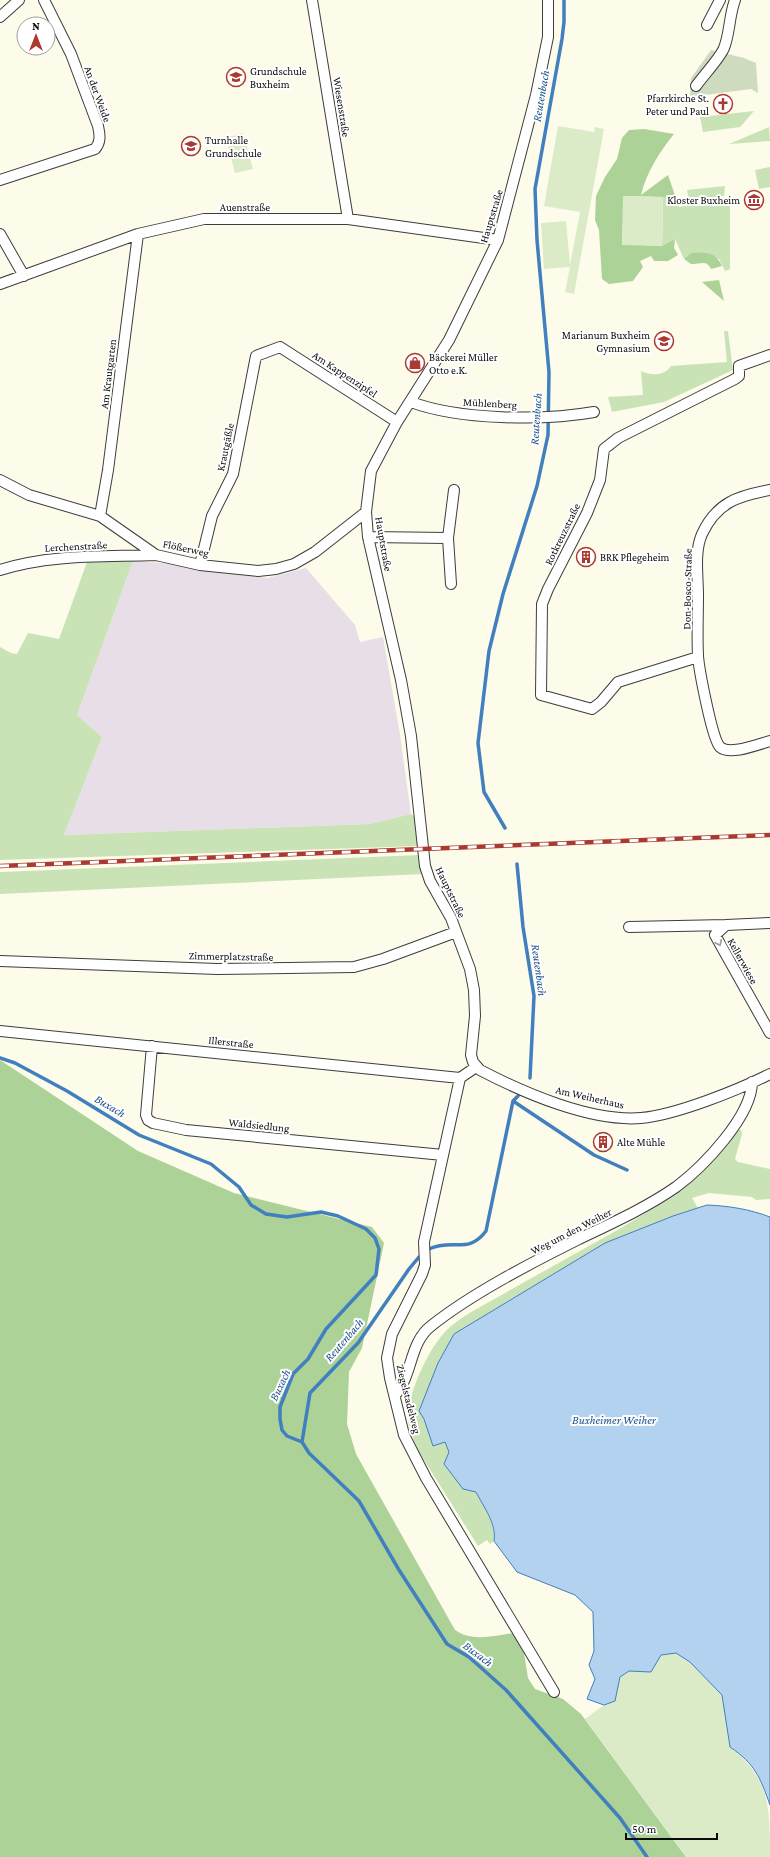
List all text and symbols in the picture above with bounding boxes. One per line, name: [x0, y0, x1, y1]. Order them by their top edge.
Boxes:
north arrow: [16, 16, 56, 56]
text: N: [32, 20, 40, 32]
street label: An der Weide: [82, 64, 114, 124]
place label: Grundschule Buxheim: [250, 65, 307, 90]
school or university icon: Grundschule Buxheim: [225, 66, 247, 88]
water label: Reutenbach: [530, 69, 552, 123]
street label: Wiesenstraße: [331, 76, 353, 138]
place label: Pfarrkirche St. Peter und Paul: [646, 92, 709, 117]
church icon: Pfarrkirche St. Peter und Paul: [712, 93, 734, 115]
place label: Turnhalle Grundschule: [205, 134, 262, 159]
school or university icon: Turnhalle Grundschule: [180, 135, 202, 157]
street label: Hauptstraße: [477, 188, 506, 244]
museum icon: Kloster Buxheim: [743, 189, 765, 211]
place label: Kloster Buxheim: [667, 194, 740, 206]
street label: Auenstraße: [220, 201, 270, 213]
place label: Marianum Buxheim Gymnasium: [562, 329, 650, 355]
school or university icon: Marianum Buxheim Gymnasium: [653, 330, 675, 352]
street label: Am Krautgarten: [98, 338, 119, 410]
street label: Am Kappenzipfel: [310, 349, 380, 400]
place label: Bäckerei Müller Otto e.K.: [429, 351, 498, 376]
shop icon: Bäckerei Müller Otto e.K.: [404, 352, 426, 374]
water label: Reutenbach: [527, 392, 545, 445]
street label: Mühlenberg: [463, 396, 518, 411]
street label: Krautgäßle: [214, 422, 237, 472]
street label: Rotkreuzstraße: [542, 501, 582, 567]
street label: Hauptstraße: [372, 516, 395, 573]
street label: Flößerweg: [162, 537, 211, 560]
street label: Lerchenstraße: [44, 538, 108, 554]
building icon: BRK Pflegeheim: [575, 546, 597, 568]
street label: Don-Bosco-Straße: [680, 548, 694, 630]
place label: BRK Pflegeheim: [600, 551, 670, 564]
street label: Hauptstraße: [433, 865, 469, 920]
street label: Kellerwiese: [725, 936, 761, 986]
one-way arrow: [714, 938, 722, 946]
water label: Reutenbach: [528, 943, 550, 997]
street label: Zimmerplatzstraße: [189, 949, 274, 964]
street label: Illerstraße: [208, 1034, 254, 1050]
street label: Am Weiherhaus: [554, 1083, 626, 1111]
water label: Buxach: [92, 1091, 128, 1121]
street label: Waldsiedlung: [228, 1116, 291, 1135]
building icon: Alte Mühle: [592, 1131, 614, 1153]
place label: Alte Mühle: [617, 1136, 665, 1148]
street label: Weg um den Weiher: [529, 1205, 614, 1257]
water label: Reutenbach: [322, 1316, 367, 1364]
street label: Ziegelstadelweg: [394, 1363, 424, 1436]
water label: Buxach: [267, 1367, 293, 1403]
water label: Buxheimer Weiher: [572, 1413, 657, 1427]
water label: Buxach: [461, 1638, 496, 1670]
scale bar: [626, 1815, 717, 1841]
text: 50 m: [632, 1822, 657, 1836]

